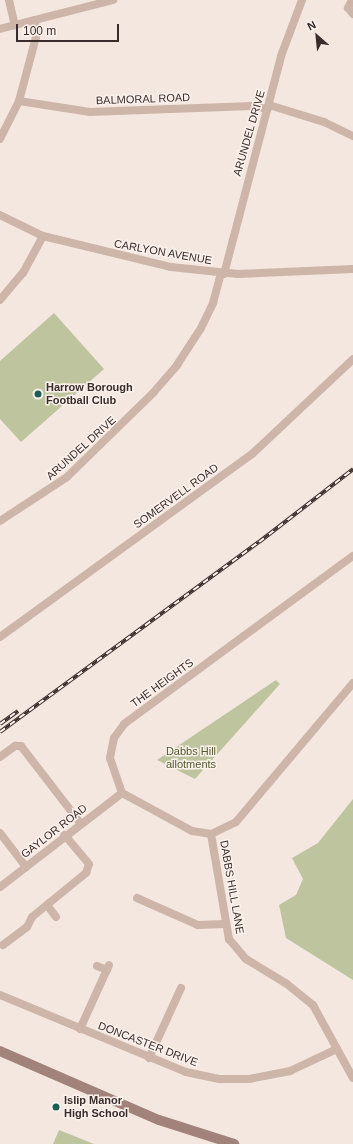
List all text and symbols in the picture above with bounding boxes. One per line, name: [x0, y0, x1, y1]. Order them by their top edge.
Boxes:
scale bar: [18, 16, 121, 42]
north arrow: [297, 16, 337, 56]
text: N: [305, 18, 318, 32]
text: 100 m: [23, 24, 56, 38]
street label: ARUNDEL DRIVE: [230, 88, 268, 178]
street label: BALMORAL ROAD: [95, 91, 191, 107]
street label: CARLYON AVENUE: [113, 237, 213, 267]
place label: Harrow Borough Football Club: [46, 381, 133, 407]
marker: Harrow Borough Football Club: [33, 389, 43, 399]
street label: ARUNDEL DRIVE: [43, 413, 119, 483]
street label: SOMERVELL ROAD: [131, 461, 221, 531]
street label: THE HEIGHTS: [128, 656, 196, 710]
park label: Dabbs Hill allotments: [166, 745, 216, 771]
street label: GAYLOR ROAD: [18, 801, 90, 861]
street label: DABBS HILL LANE: [217, 839, 247, 935]
street label: DONCASTER DRIVE: [96, 1019, 200, 1069]
place label: Islip Manor High School: [64, 1094, 128, 1120]
marker: Islip Manor High School: [51, 1102, 61, 1112]

